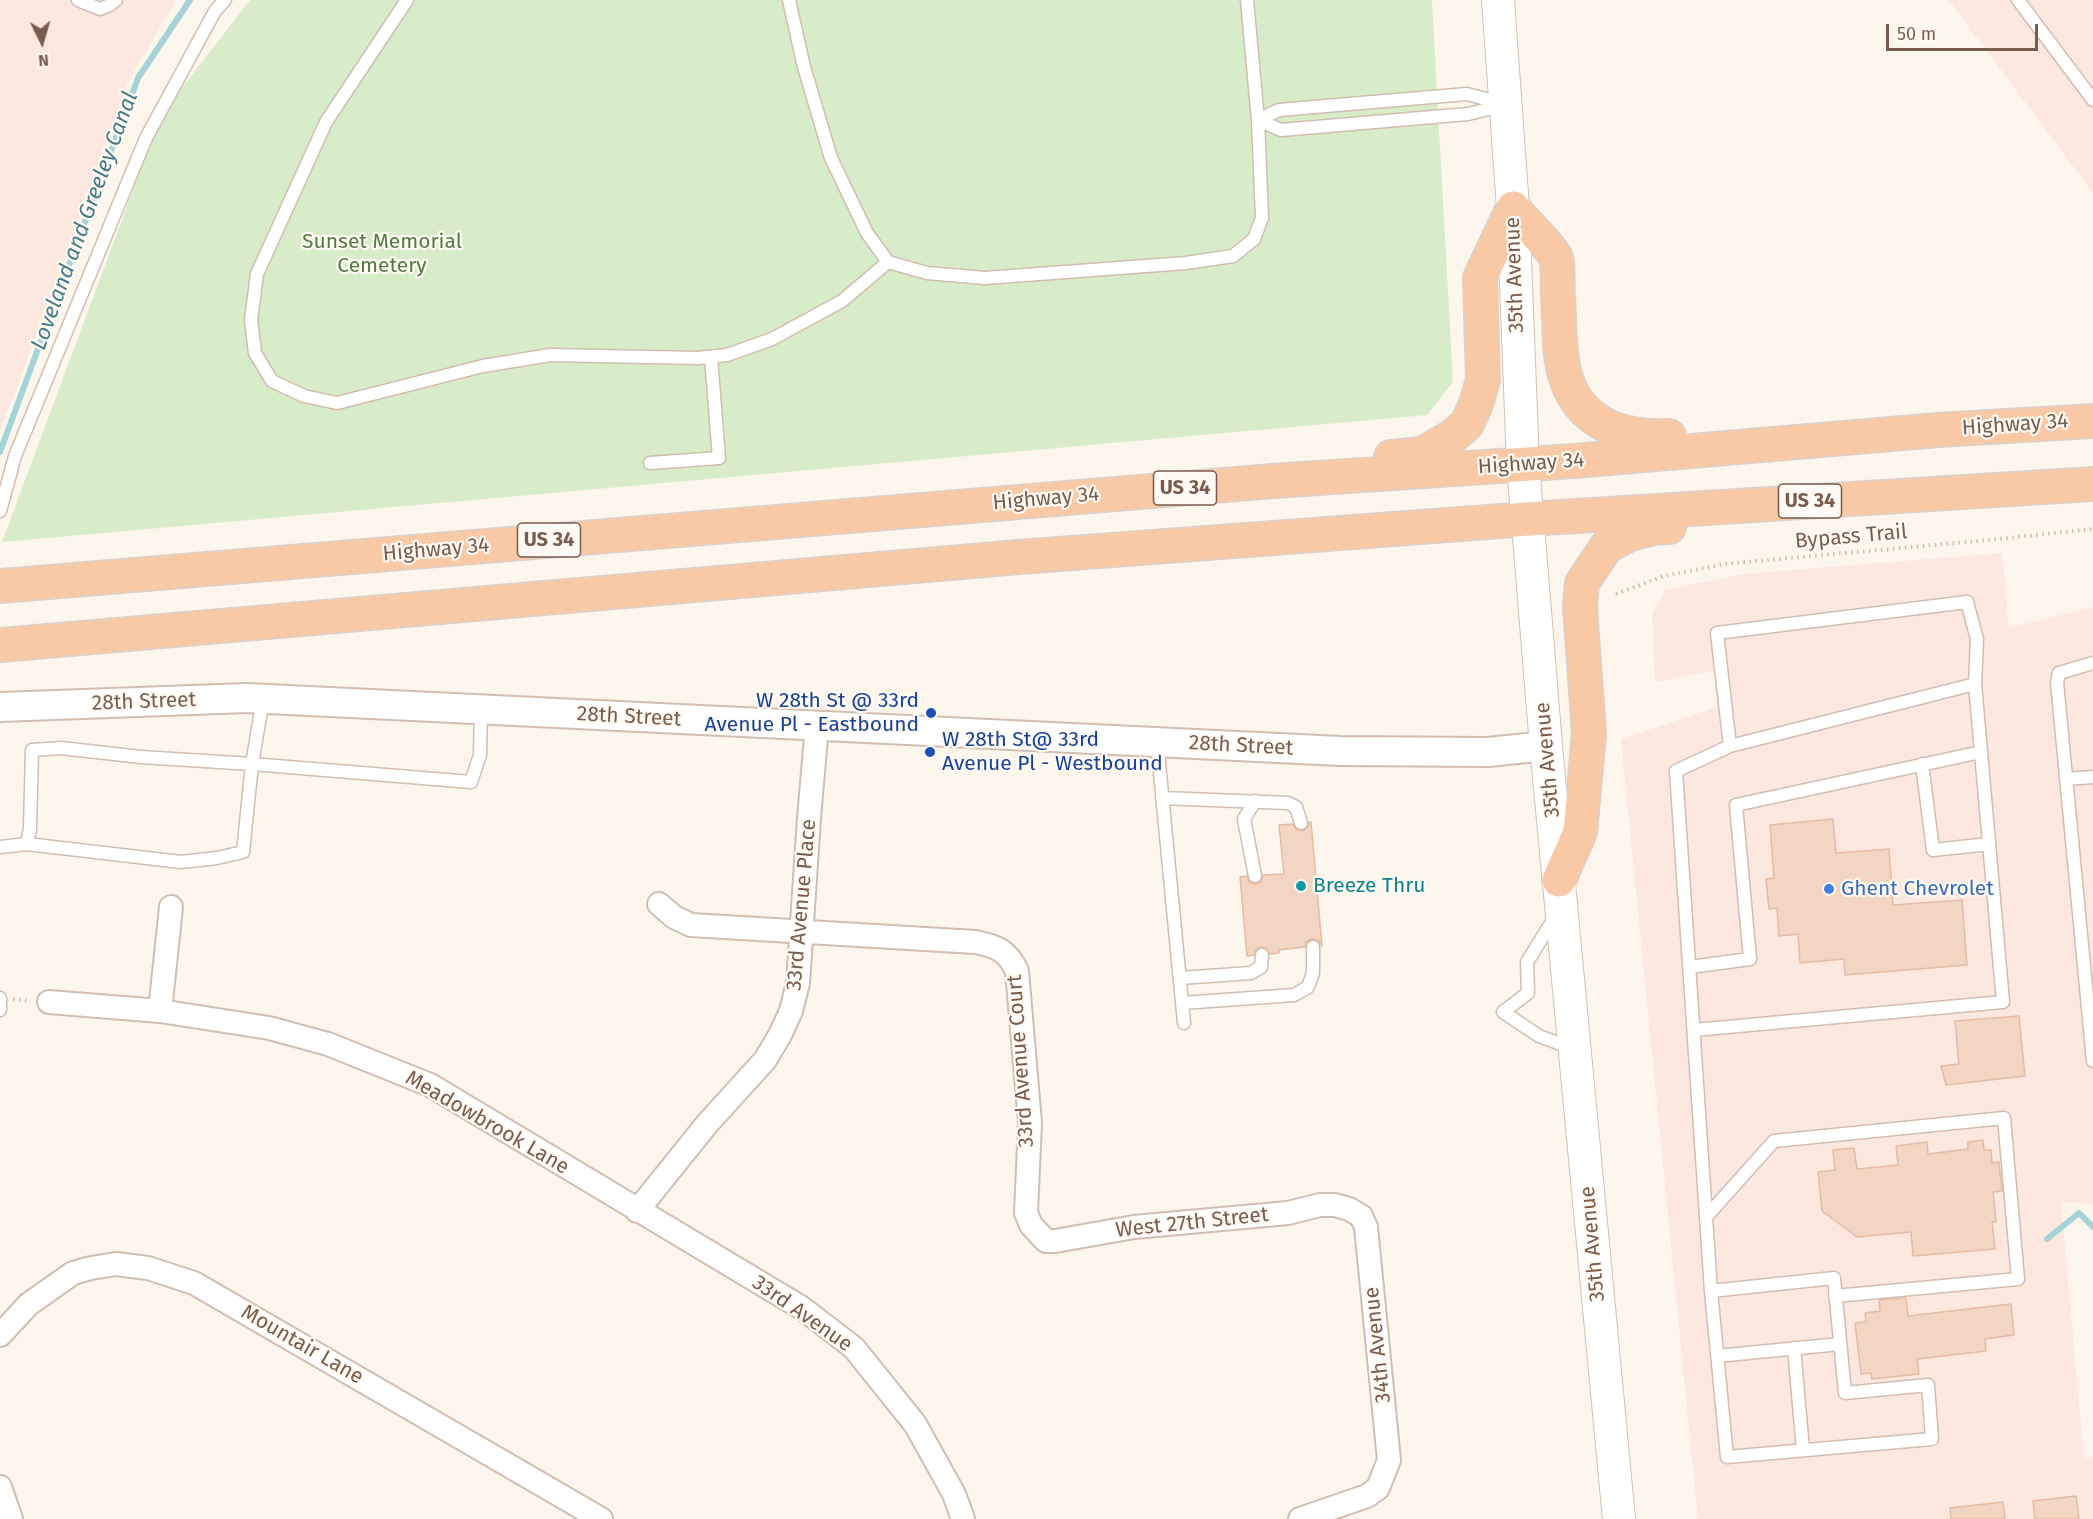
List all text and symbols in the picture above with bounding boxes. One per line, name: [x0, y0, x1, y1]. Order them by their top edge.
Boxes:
north arrow: [12, 12, 72, 72]
scale bar: [1889, 12, 2040, 50]
text: 50 m: [1897, 23, 1936, 45]
text: N: [38, 51, 50, 70]
water label: Loveland and Greeley Canal: [26, 88, 144, 354]
street label: 35th Avenue: [1500, 217, 1530, 333]
park label: Sunset Memorial Cemetery: [302, 229, 462, 279]
street label: Highway 34: [1961, 409, 2069, 441]
street label: Highway 34: [1477, 448, 1585, 480]
road number: US 34: [1154, 471, 1216, 505]
street label: Highway 34: [992, 482, 1100, 516]
road number: US 34: [1778, 484, 1842, 518]
street label: Bypass Trail: [1794, 520, 1908, 554]
road number: US 34: [518, 523, 580, 557]
street label: Highway 34: [382, 533, 490, 567]
street label: 28th Street: [91, 688, 197, 716]
place label: W 28th St @ 33rd Avenue Pl - Eastbound: [705, 688, 919, 738]
street label: 35th Avenue: [1530, 701, 1566, 819]
street label: 28th Street: [576, 702, 682, 732]
marker: W 28th St @ 33rd Avenue Pl - Eastbound: [924, 706, 938, 720]
place label: W 28th St@ 33rd Avenue Pl - Westbound: [942, 727, 1163, 777]
street label: 28th Street: [1188, 731, 1294, 761]
marker: W 28th St@ 33rd Avenue Pl - Westbound: [923, 745, 937, 759]
street label: 33rd Avenue Place: [782, 818, 822, 992]
place label: Breeze Thru: [1313, 873, 1426, 899]
place label: Ghent Chevrolet: [1841, 876, 1994, 902]
marker: Breeze Thru: [1294, 879, 1308, 893]
marker: Ghent Chevrolet: [1822, 882, 1836, 896]
street label: 33rd Avenue Court: [1002, 974, 1040, 1148]
street label: Meadowbrook Lane: [401, 1066, 573, 1180]
street label: 35th Avenue: [1575, 1185, 1611, 1303]
street label: West 27th Street: [1114, 1202, 1270, 1244]
street label: 33rd Avenue: [747, 1270, 857, 1358]
street label: 34th Avenue: [1359, 1286, 1397, 1404]
street label: Mountair Lane: [236, 1300, 368, 1390]

